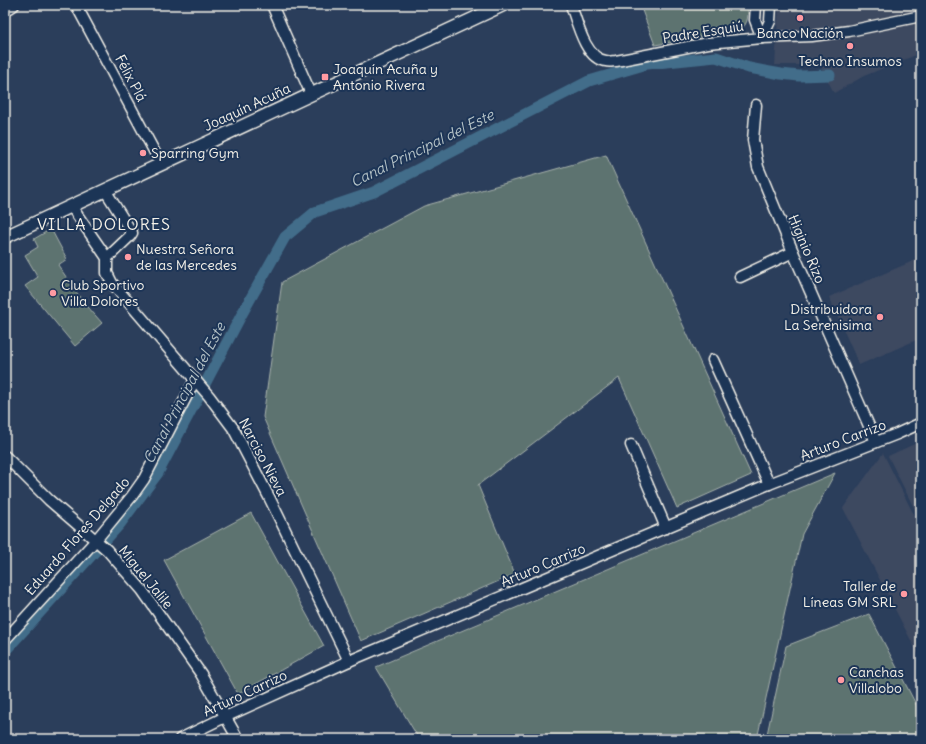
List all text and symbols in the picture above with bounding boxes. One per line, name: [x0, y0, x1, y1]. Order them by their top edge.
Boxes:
marker: Banco Nación: [795, 13, 805, 23]
street label: Padre Esquiú: [661, 17, 745, 47]
place label: Banco Nación: [756, 24, 844, 42]
marker: Techno Insumos: [845, 41, 855, 51]
street label: Félix Plá: [111, 51, 151, 105]
place label: Techno Insumos: [798, 52, 902, 70]
place label: Joaquín Acuña y Antonio Rivera: [333, 60, 438, 94]
marker: Joaquín Acuña y Antonio Rivera: [320, 72, 330, 82]
street label: Joaquín Acuña: [201, 79, 293, 135]
water label: Canal Principal del Este: [347, 105, 498, 191]
place label: Sparring Gym: [151, 144, 239, 162]
marker: Sparring Gym: [138, 148, 148, 158]
street label: Higinio Rizo: [784, 212, 830, 286]
district label: VILLA DOLORES: [37, 214, 171, 234]
place label: Nuestra Señora de las Mercedes: [136, 240, 237, 274]
marker: Nuestra Señora de las Mercedes: [123, 252, 133, 262]
place label: Club Sportivo Villa Dolores: [61, 276, 145, 310]
marker: Club Sportivo Villa Dolores: [48, 288, 58, 298]
place label: Distribuidora La Serenisima: [784, 300, 872, 334]
marker: Distribuidora La Serenisima: [875, 312, 885, 322]
water label: Canal Principal del Este: [139, 318, 230, 467]
street label: Narciso Nieva: [235, 415, 291, 499]
street label: Arturo Carrizo: [798, 415, 889, 465]
street label: Eduardo Flores Delgado: [21, 473, 133, 599]
street label: Arturo Carrizo: [498, 539, 588, 591]
street label: Miguel Jalile: [115, 542, 177, 612]
place label: Taller de Líneas GM SRL: [803, 577, 896, 611]
marker: Taller de Líneas GM SRL: [899, 589, 909, 599]
place label: Canchas Villalobo: [849, 663, 904, 697]
street label: Arturo Carrizo: [200, 666, 290, 720]
marker: Canchas Villalobo: [836, 675, 846, 685]

